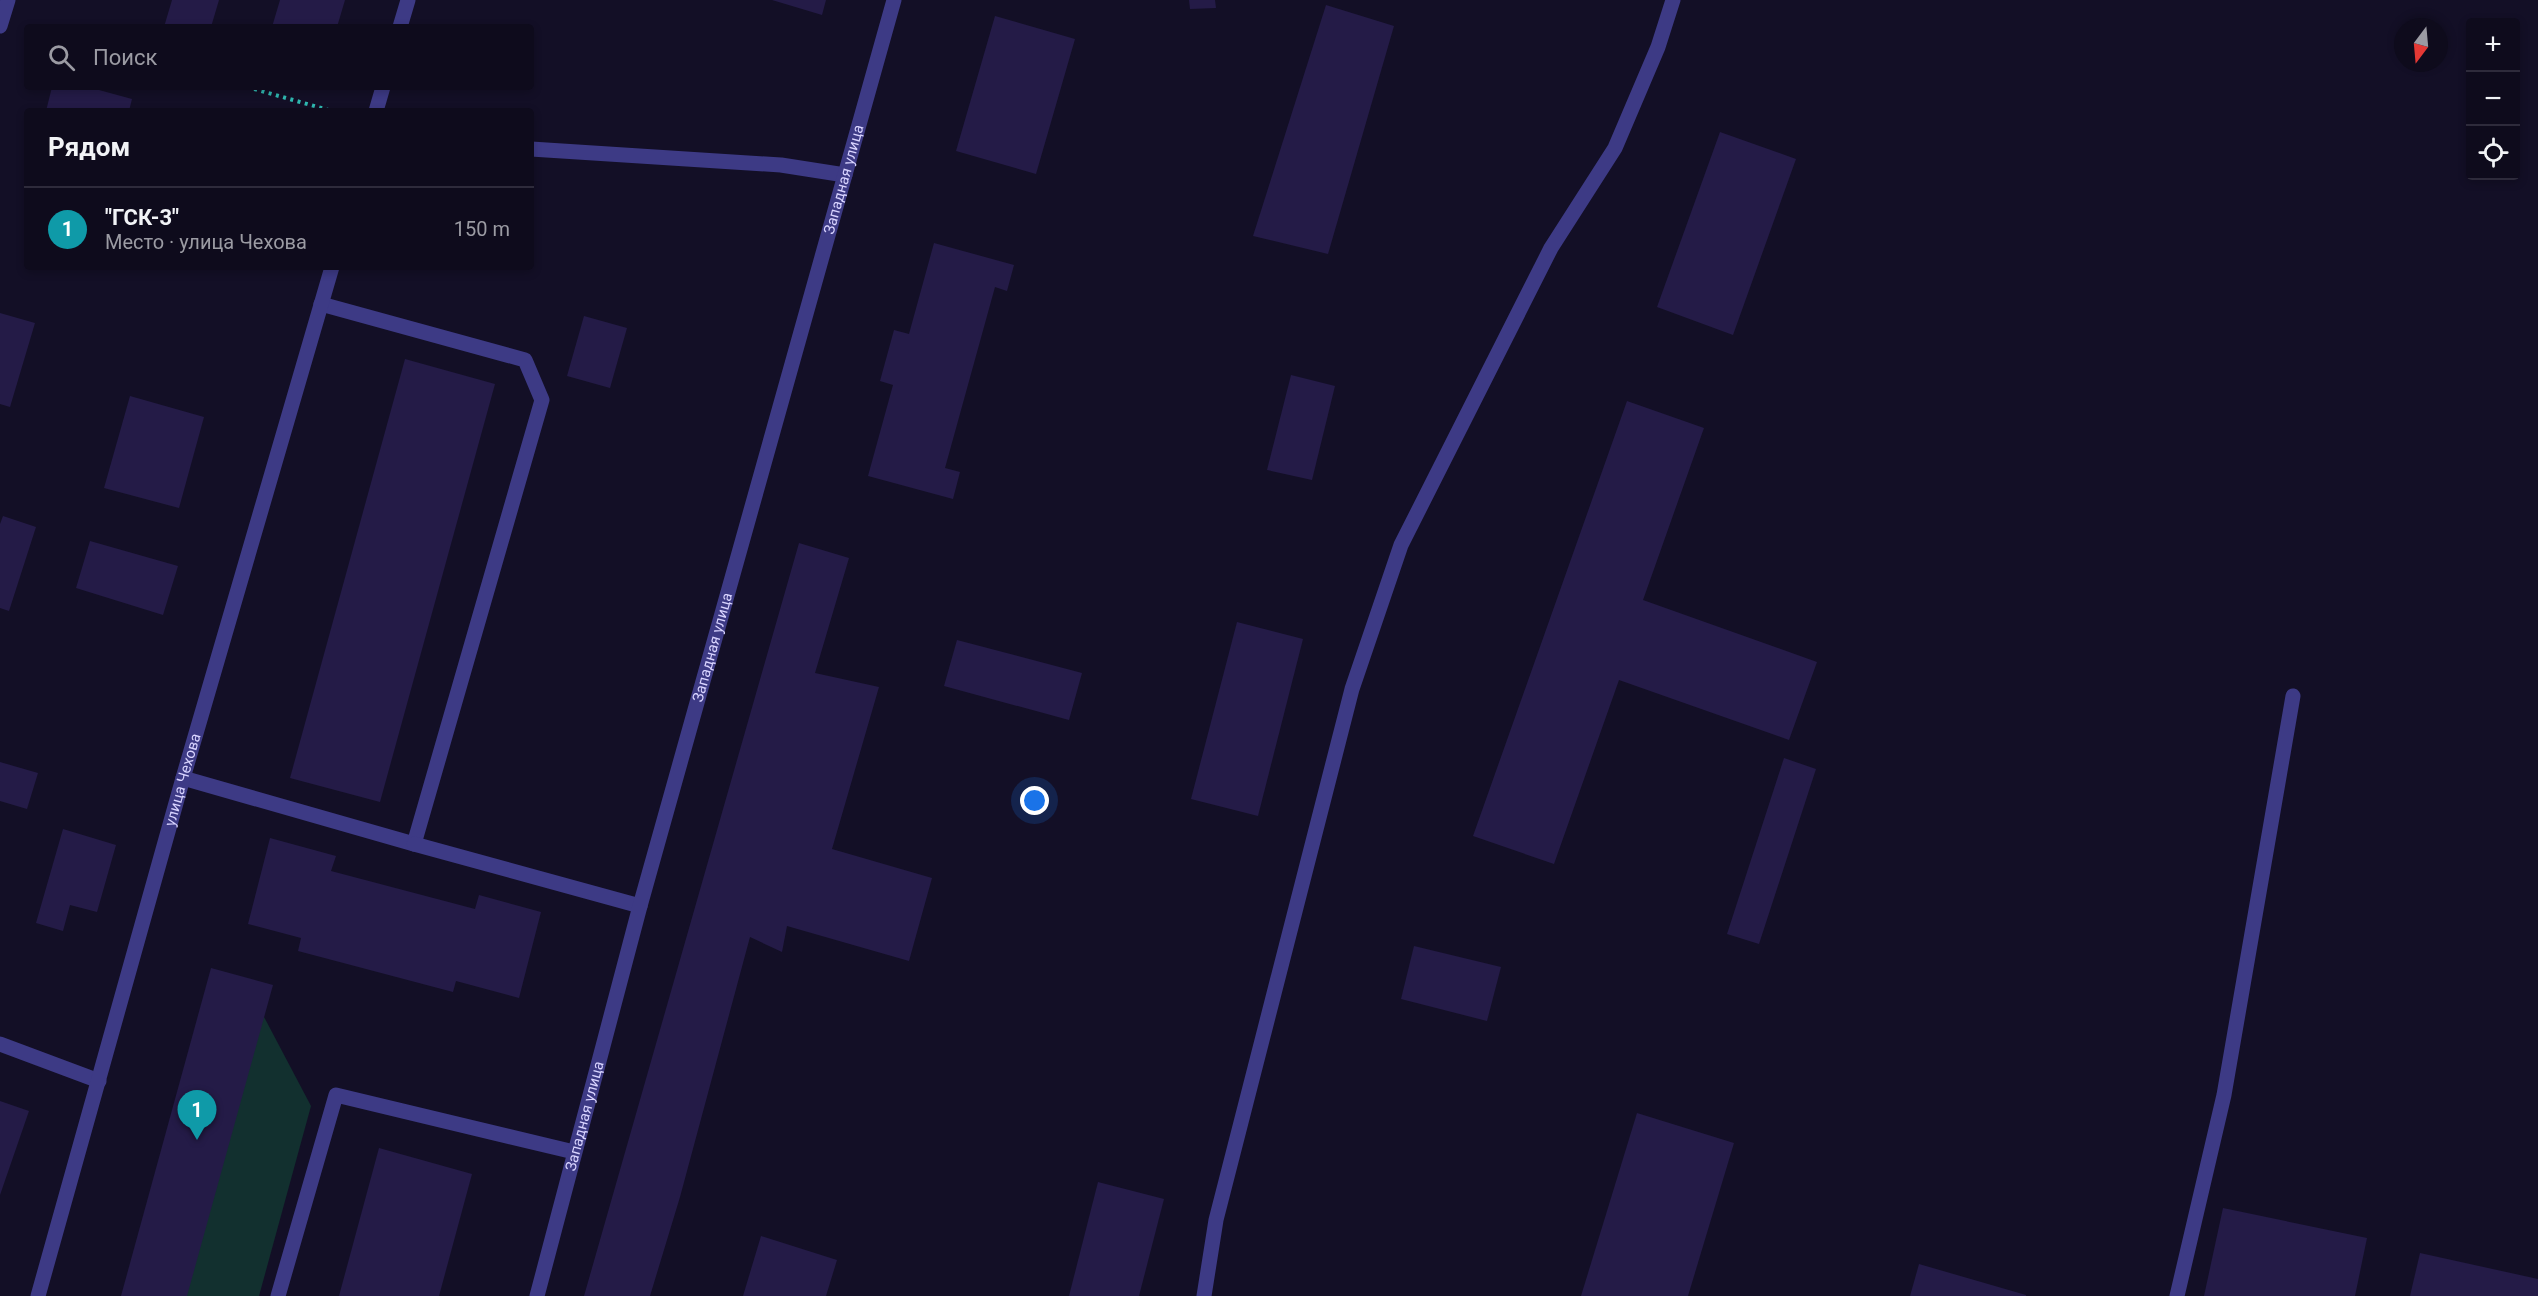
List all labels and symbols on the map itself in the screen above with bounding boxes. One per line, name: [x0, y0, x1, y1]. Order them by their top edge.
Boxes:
north arrow: [2394, 18, 2448, 72]
street label: Западная улица: [820, 123, 868, 236]
street label: Западная улица: [689, 591, 736, 704]
street label: улица Чехова: [161, 731, 205, 828]
your location: [1020, 786, 1049, 815]
street label: Западная улица: [561, 1059, 608, 1173]
pin: 1: [178, 1090, 216, 1140]

